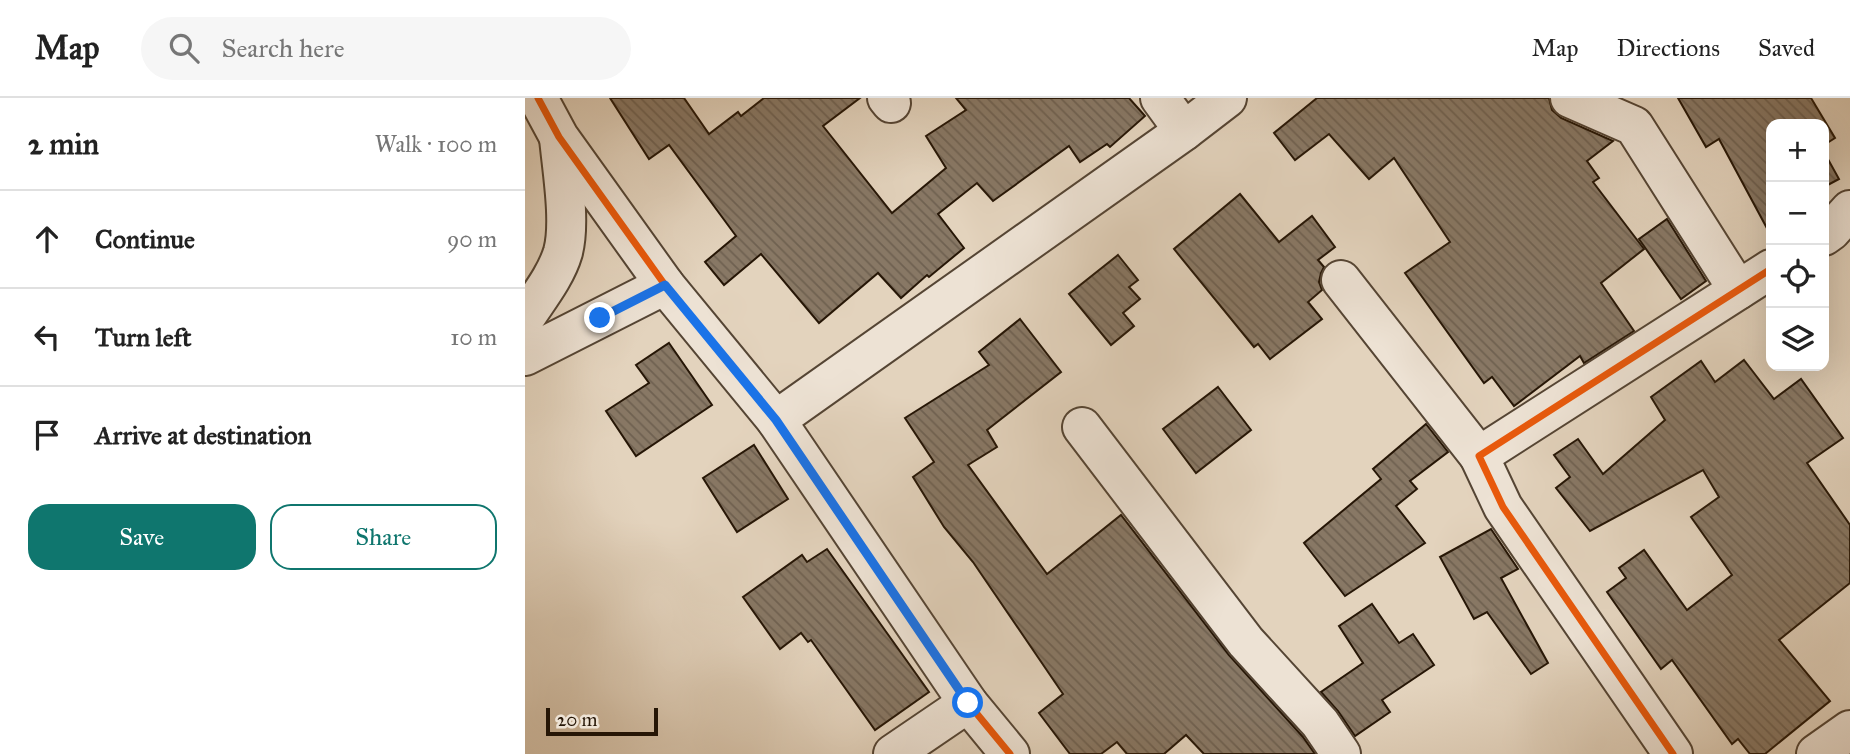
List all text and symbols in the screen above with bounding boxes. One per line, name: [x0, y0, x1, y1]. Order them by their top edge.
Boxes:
search box: [141, 17, 631, 80]
text: Map: [35, 28, 99, 68]
icon: search: [165, 29, 203, 67]
text: Search here: [221, 32, 345, 64]
text: Map: [1532, 33, 1579, 63]
text: Directions: [1617, 33, 1720, 63]
text: Saved: [1758, 33, 1815, 63]
map controls: [1766, 119, 1829, 371]
button: +: [1766, 119, 1829, 182]
text: 2 min: [28, 126, 99, 162]
text: Walk · 100 m: [375, 130, 497, 158]
button: −: [1766, 182, 1829, 245]
icon: ahead: [28, 220, 66, 258]
text: Continue: [95, 223, 195, 255]
text: 90 m: [447, 225, 497, 253]
button: locate: [1766, 245, 1829, 308]
route end: [584, 302, 615, 333]
button: layers: [1766, 308, 1829, 371]
icon: left: [28, 318, 66, 356]
text: Turn left: [95, 321, 191, 353]
text: 10 m: [450, 323, 497, 351]
icon: arrive: [28, 416, 66, 454]
text: Arrive at destination: [95, 419, 312, 451]
button: Save: [28, 504, 256, 570]
button: Share: [270, 504, 497, 570]
route start: [952, 687, 983, 718]
scale bar: [546, 705, 658, 737]
text: 20 m: [557, 708, 598, 731]

